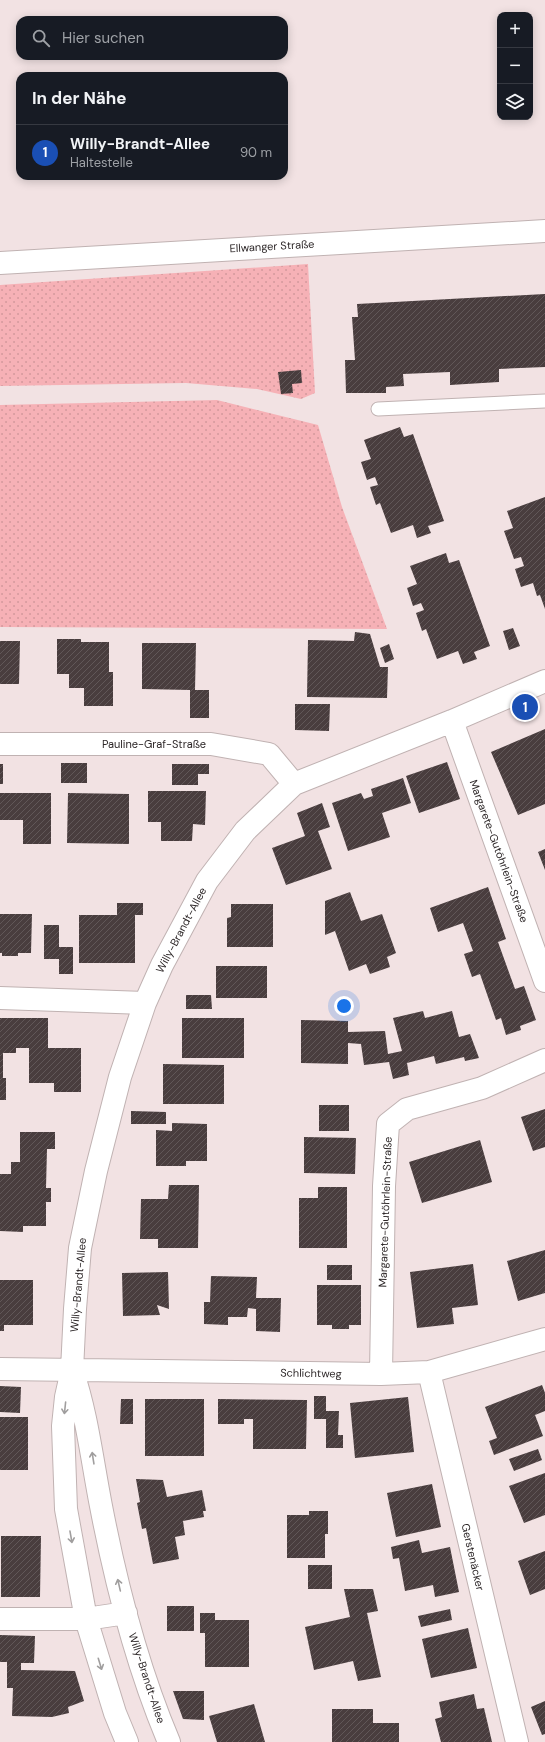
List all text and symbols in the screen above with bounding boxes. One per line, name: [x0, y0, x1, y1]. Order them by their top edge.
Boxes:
map controls: [497, 12, 533, 120]
button: +: [497, 12, 533, 48]
search box: [16, 16, 288, 60]
icon: search: [30, 27, 52, 49]
text: Hier suchen: [62, 28, 144, 48]
button: −: [497, 48, 533, 84]
button: layers: [497, 84, 533, 120]
text: In der Nähe: [32, 87, 127, 109]
text: Willy-Brandt-Allee: [70, 134, 210, 154]
text: 1: [43, 144, 47, 161]
text: 90 m: [240, 144, 272, 161]
text: Haltestelle: [70, 154, 133, 171]
street label: Ellwanger Straße: [229, 237, 315, 255]
pin: 1: [512, 692, 538, 722]
street label: Pauline-Graf-Straße: [102, 737, 206, 751]
street label: Margarete-Gutöhrlein-Straße: [467, 778, 531, 924]
street label: Willy-Brandt-Allee: [153, 885, 209, 975]
your location: [334, 996, 354, 1016]
street label: Margarete-Gutöhrlein-Straße: [375, 1136, 395, 1288]
street label: Willy-Brandt-Allee: [67, 1237, 89, 1333]
street label: Schlichtweg: [280, 1365, 342, 1381]
one-way arrow: [61, 1401, 68, 1414]
one-way arrow: [89, 1452, 97, 1465]
street label: Gerstenäcker: [458, 1522, 488, 1592]
one-way arrow: [67, 1530, 75, 1543]
one-way arrow: [115, 1579, 123, 1592]
street label: Willy-Brandt-Allee: [126, 1631, 168, 1725]
one-way arrow: [97, 1657, 104, 1670]

